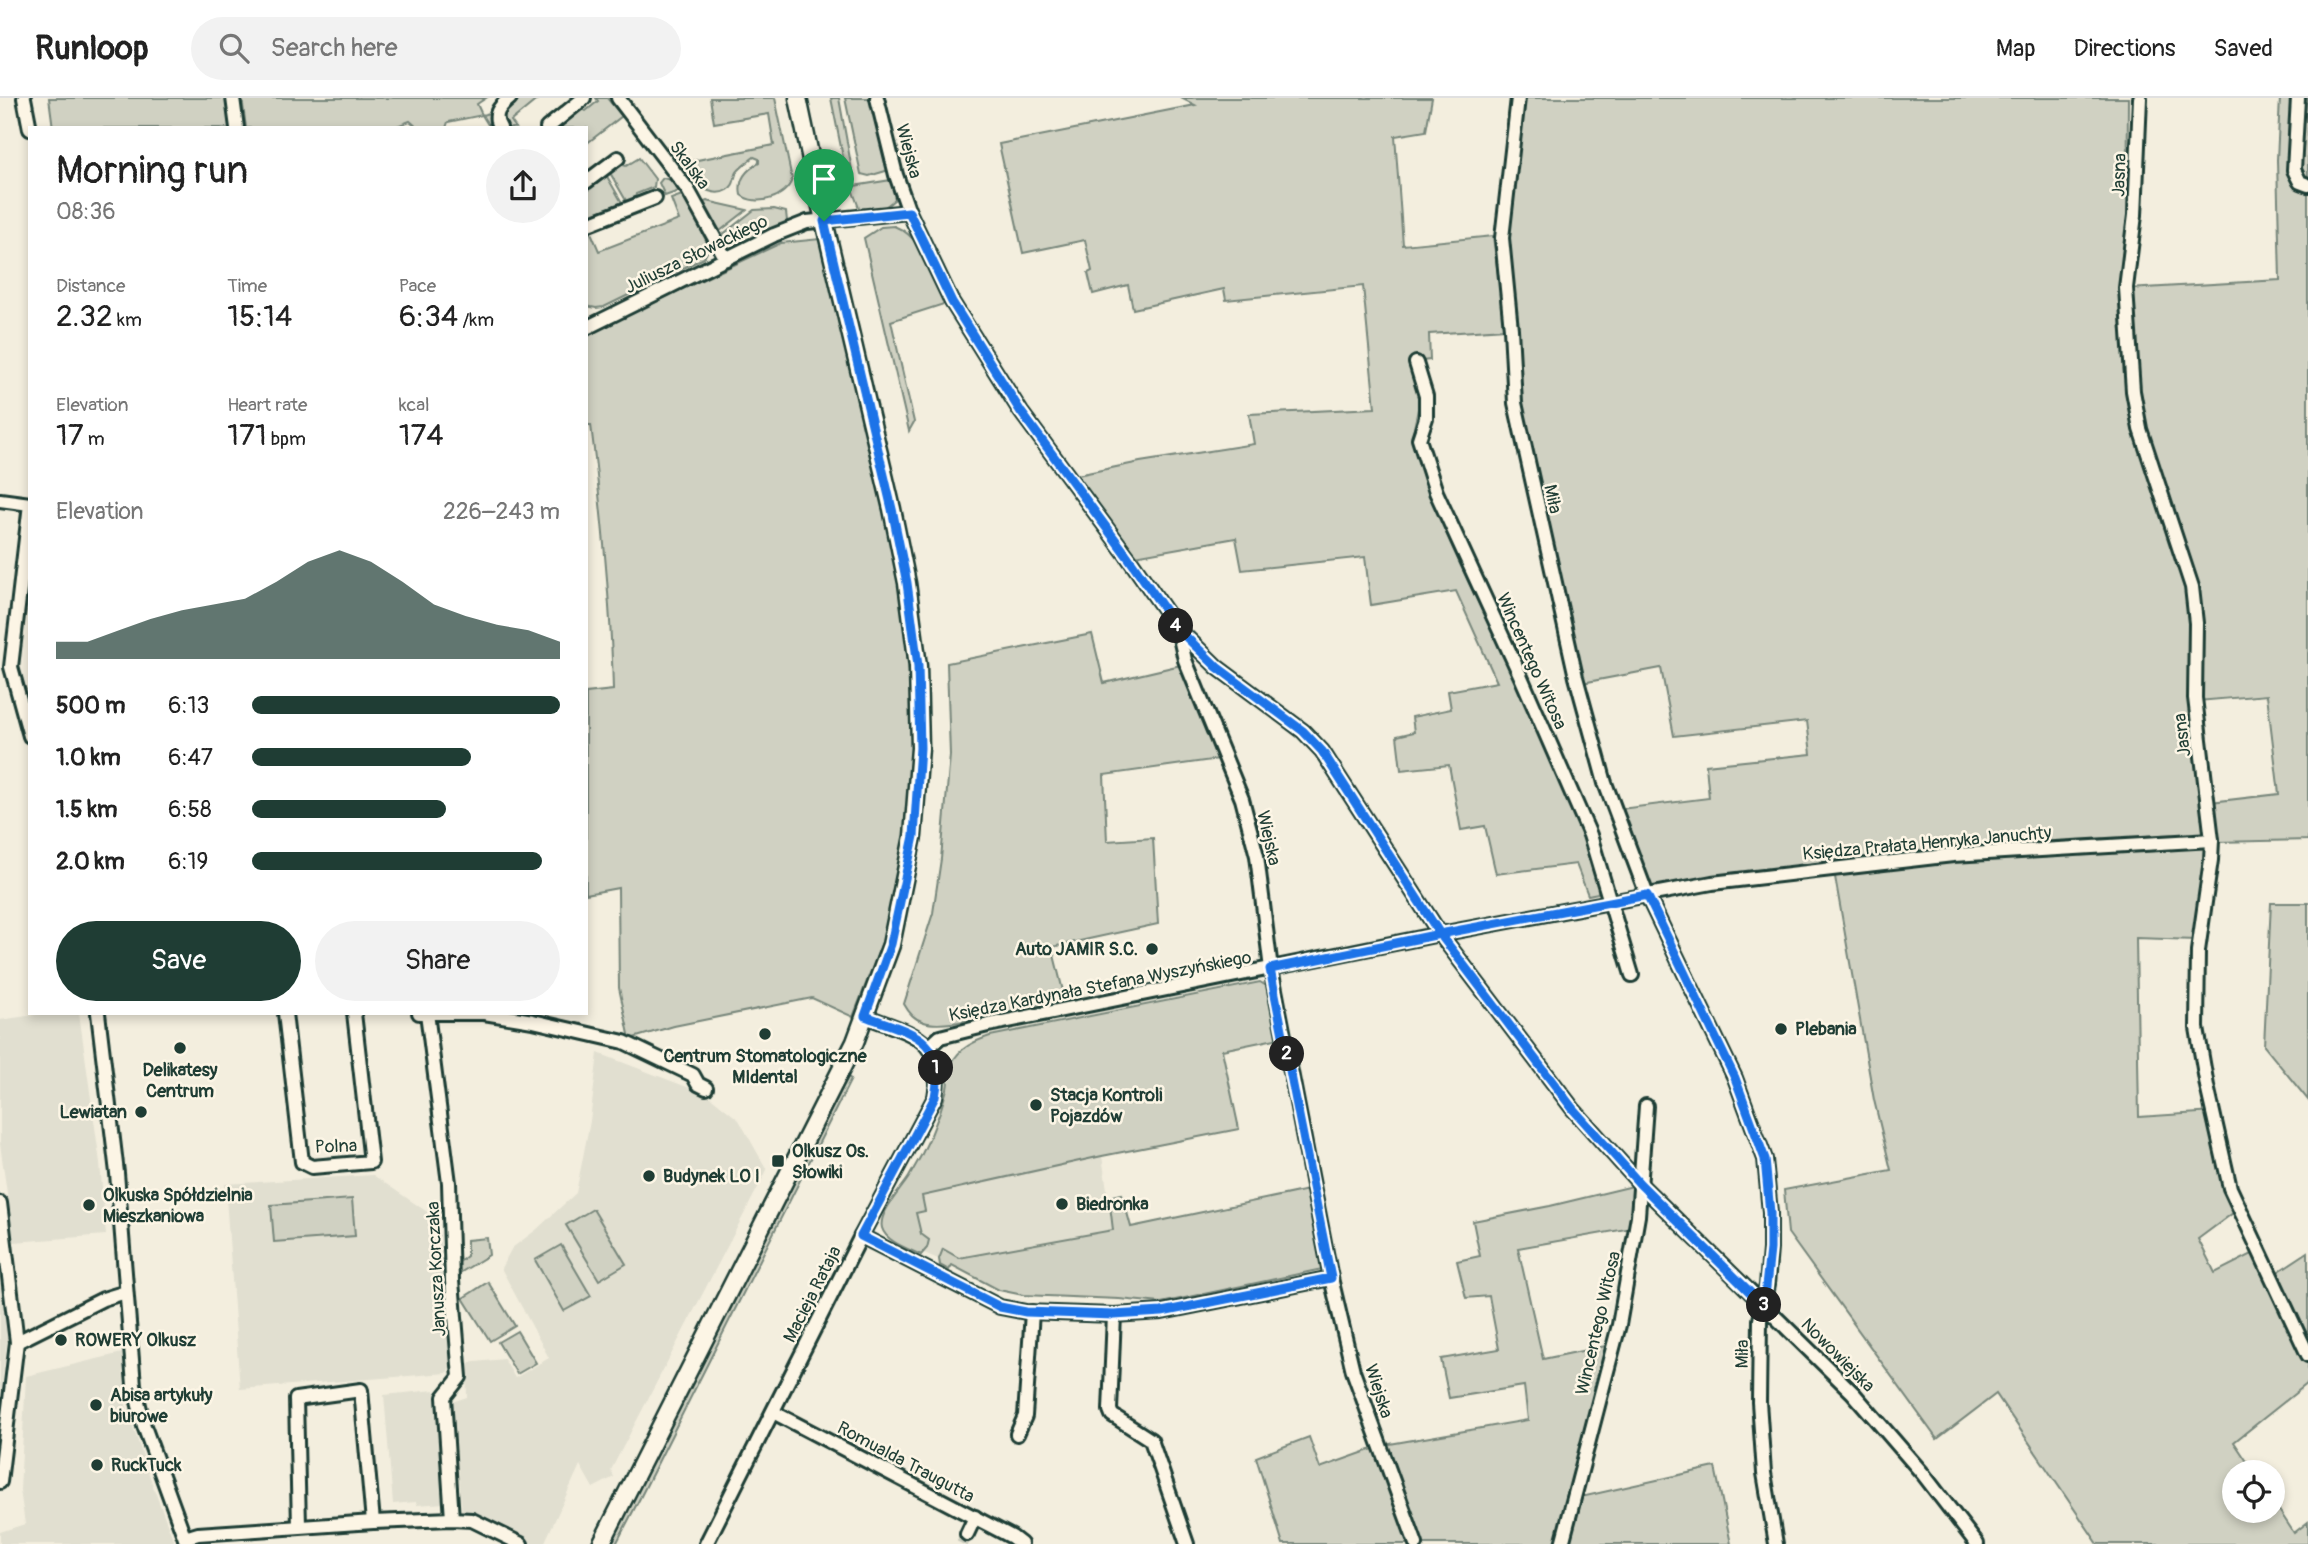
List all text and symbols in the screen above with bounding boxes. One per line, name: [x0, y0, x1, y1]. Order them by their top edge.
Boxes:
search box: [191, 17, 681, 80]
text: Runloop: [35, 28, 149, 69]
icon: search: [215, 29, 253, 67]
text: Search here: [271, 32, 398, 64]
text: Map: [1996, 34, 2036, 63]
text: Directions: [2074, 34, 2175, 63]
text: Saved: [2213, 34, 2273, 63]
street label: Wiejska: [890, 121, 927, 181]
street label: Skalska: [664, 136, 715, 194]
text: Morning run: [56, 147, 248, 195]
button: share: [486, 149, 560, 223]
pin: [794, 149, 854, 221]
street label: Jasna: [2107, 153, 2132, 197]
icon: arrive: [805, 160, 843, 198]
text: 08:36: [56, 197, 116, 226]
street label: Juliusza Słowackiego: [621, 210, 772, 299]
text: Distance: [56, 274, 125, 298]
text: Time: [227, 274, 267, 298]
text: Pace: [399, 274, 436, 298]
text: 2.32: [56, 298, 113, 335]
text: 15:14: [227, 298, 292, 335]
text: 6:34: [399, 298, 458, 335]
text: km: [113, 308, 142, 332]
text: /km: [458, 308, 494, 332]
text: Elevation: [56, 393, 128, 417]
text: Heart rate: [227, 393, 307, 417]
text: kcal: [399, 393, 430, 417]
text: 17: [56, 417, 84, 454]
text: 171: [227, 417, 267, 454]
text: 174: [399, 417, 444, 454]
text: m: [84, 427, 105, 451]
text: bpm: [267, 427, 306, 451]
street label: Miła: [1538, 483, 1567, 516]
text: Elevation: [56, 497, 144, 526]
text: 226–243 m: [443, 497, 560, 526]
street label: Wincentego Witosa: [1491, 589, 1572, 733]
pin: 4: [1158, 608, 1194, 644]
text: 4: [1170, 613, 1181, 637]
text: 500 m: [56, 691, 125, 720]
text: 6:13: [168, 691, 209, 720]
street label: Jasna: [2168, 712, 2197, 758]
text: 1.0 km: [56, 743, 121, 772]
text: 6:47: [168, 743, 213, 772]
text: 1.5 km: [56, 795, 118, 824]
text: 6:58: [168, 795, 212, 824]
street label: Wiejska: [1251, 808, 1286, 868]
street label: Księdza Prałata Henryka Januchty: [1802, 821, 2053, 866]
text: 2.0 km: [56, 847, 125, 876]
text: 6:19: [168, 847, 208, 876]
button: Save: [56, 921, 301, 1001]
button: Share: [315, 921, 560, 1001]
place label: Auto JAMIR S.C.: [1015, 938, 1138, 961]
marker: Auto JAMIR S.C.: [1144, 941, 1160, 957]
street label: Księdza Kardynała Stefana Wyszyńskiego: [947, 946, 1254, 1027]
place label: Plebania: [1795, 1018, 1857, 1041]
marker: Plebania: [1773, 1021, 1789, 1037]
marker: Centrum Stomatologiczne MIdental: [757, 1026, 773, 1042]
pin: 2: [1270, 1037, 1304, 1072]
marker: Delikatesy Centrum: [172, 1040, 188, 1056]
text: 2: [1281, 1041, 1292, 1065]
place label: Centrum Stomatologiczne MIdental: [663, 1045, 868, 1089]
pin: 1: [918, 1051, 954, 1086]
text: 1: [932, 1055, 939, 1079]
place label: Delikatesy Centrum: [143, 1059, 218, 1103]
place label: Stacja Kontroli Pojazdów: [1050, 1084, 1163, 1128]
marker: Stacja Kontroli Pojazdów: [1028, 1097, 1044, 1113]
place label: Lewiatan: [60, 1101, 127, 1124]
marker: Lewiatan: [133, 1104, 149, 1120]
street label: Polna: [314, 1134, 358, 1159]
place label: Olkusz Os. Słowiki: [792, 1140, 869, 1184]
marker: Olkusz Os. Słowiki: [770, 1153, 786, 1169]
place label: Budynek LO I: [663, 1165, 760, 1188]
marker: Budynek LO I: [641, 1168, 657, 1184]
place label: Olkuska Spółdzielnia Mieszkaniowa: [103, 1184, 253, 1228]
place label: Biedronka: [1076, 1193, 1149, 1216]
marker: Biedronka: [1054, 1196, 1070, 1212]
marker: Olkuska Spółdzielnia Mieszkaniowa: [81, 1197, 97, 1213]
street label: Janusza Korczaka: [421, 1201, 452, 1337]
street label: Macieja Rataja: [778, 1242, 847, 1346]
street label: Wincentego Witosa: [1571, 1249, 1626, 1397]
pin: 3: [1746, 1288, 1782, 1322]
text: 3: [1758, 1292, 1769, 1316]
street label: Nowowiejska: [1796, 1313, 1880, 1397]
place label: ROWERY Olkusz: [75, 1329, 197, 1352]
marker: ROWERY Olkusz: [53, 1332, 69, 1348]
street label: Miła: [1731, 1339, 1754, 1369]
street label: Wiejska: [1359, 1361, 1398, 1421]
place label: Abisa artykuły biurowe: [110, 1384, 213, 1428]
marker: Abisa artykuły biurowe: [88, 1397, 104, 1413]
street label: Romualda Traugutta: [833, 1417, 978, 1508]
place label: RuckTuck: [111, 1454, 182, 1477]
marker: RuckTuck: [89, 1457, 105, 1473]
map controls: [2222, 1460, 2285, 1523]
button: locate: [2222, 1460, 2285, 1523]

